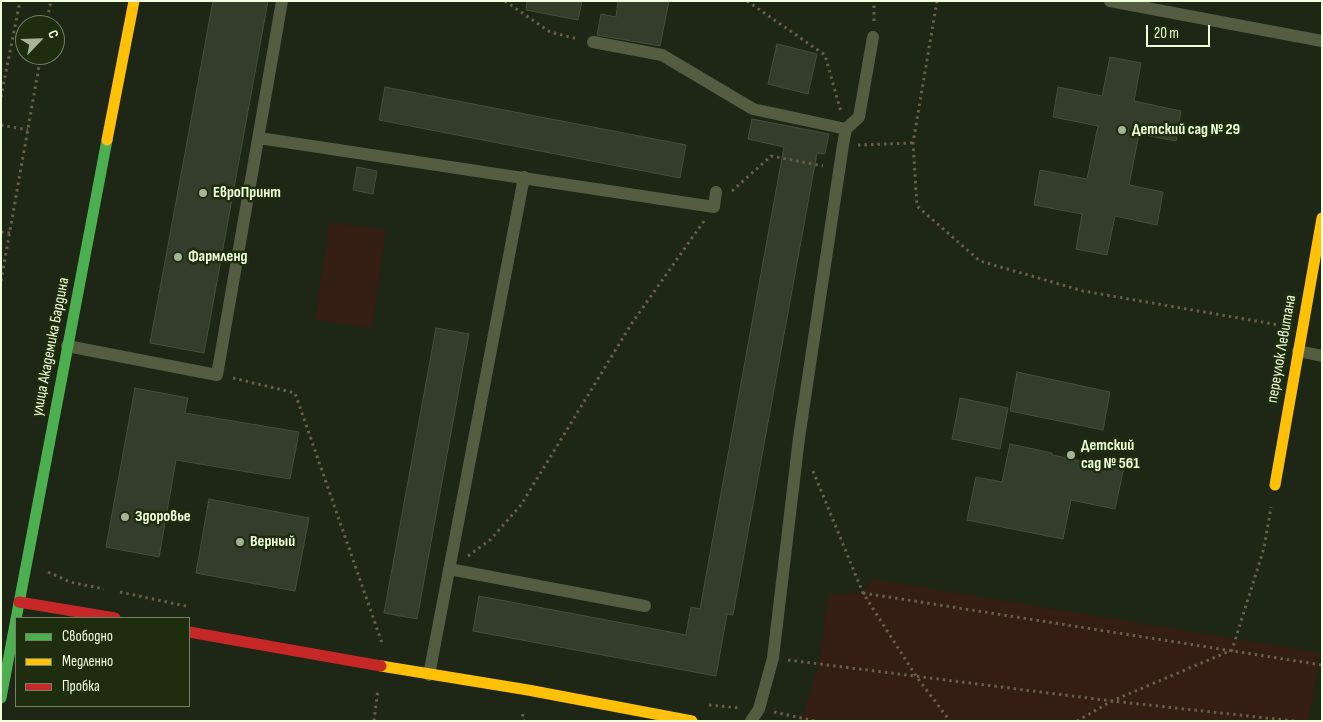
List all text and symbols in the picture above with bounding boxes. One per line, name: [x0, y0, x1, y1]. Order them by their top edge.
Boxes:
north arrow: [15, 15, 65, 65]
scale bar: [1148, 15, 1212, 47]
text: 20 m: [1154, 24, 1179, 43]
text: С: [44, 27, 62, 41]
place label: Детский сад № 29: [1132, 120, 1240, 140]
marker: Детский сад № 29: [1116, 124, 1128, 136]
place label: ЕвроПринт: [213, 183, 281, 203]
marker: ЕвроПринт: [197, 187, 209, 199]
place label: Фармленд: [188, 247, 247, 267]
marker: Фармленд: [172, 251, 184, 263]
street label: улица Академика Бардина: [28, 276, 74, 418]
street label: переулок Левитана: [1263, 294, 1301, 404]
place label: Детский сад № 561: [1081, 436, 1140, 474]
marker: Детский сад № 561: [1065, 449, 1077, 461]
place label: Здоровье: [135, 507, 191, 527]
marker: Здоровье: [119, 511, 131, 523]
place label: Верный: [250, 532, 295, 552]
marker: Верный: [234, 536, 246, 548]
legend: [15, 617, 190, 707]
text: Свободно: [62, 627, 113, 646]
text: Медленно: [62, 652, 113, 671]
text: Пробка: [62, 677, 100, 696]

